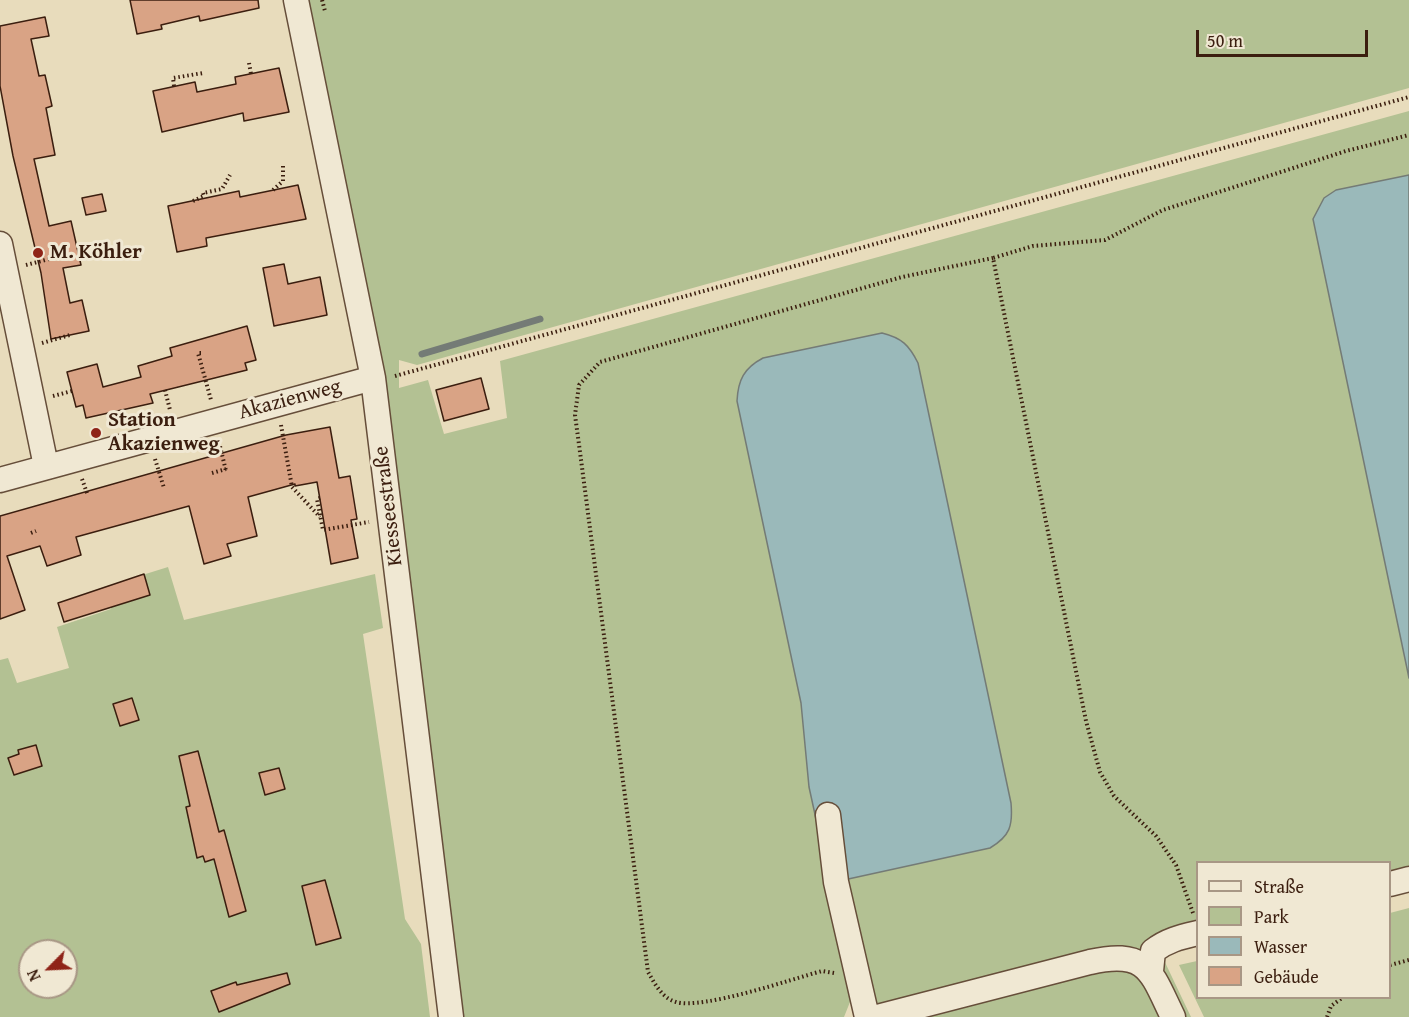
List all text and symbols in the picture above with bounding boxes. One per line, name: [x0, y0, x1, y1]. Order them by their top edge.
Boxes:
scale bar: [1199, 18, 1372, 56]
text: 50 m: [1207, 27, 1243, 54]
place label: M. Köhler: [50, 240, 142, 266]
marker: M. Köhler: [31, 246, 45, 260]
street label: Akazienweg: [236, 374, 344, 426]
place label: Station Akazienweg: [108, 408, 219, 458]
marker: Station Akazienweg: [89, 426, 103, 440]
street label: Kiesseestraße: [369, 444, 409, 568]
legend: [1196, 861, 1391, 999]
text: Straße: [1254, 873, 1304, 900]
text: Park: [1254, 903, 1289, 930]
text: Wasser: [1254, 933, 1307, 960]
north arrow: [18, 939, 78, 999]
text: Gebäude: [1254, 963, 1319, 990]
text: N: [20, 966, 47, 985]

